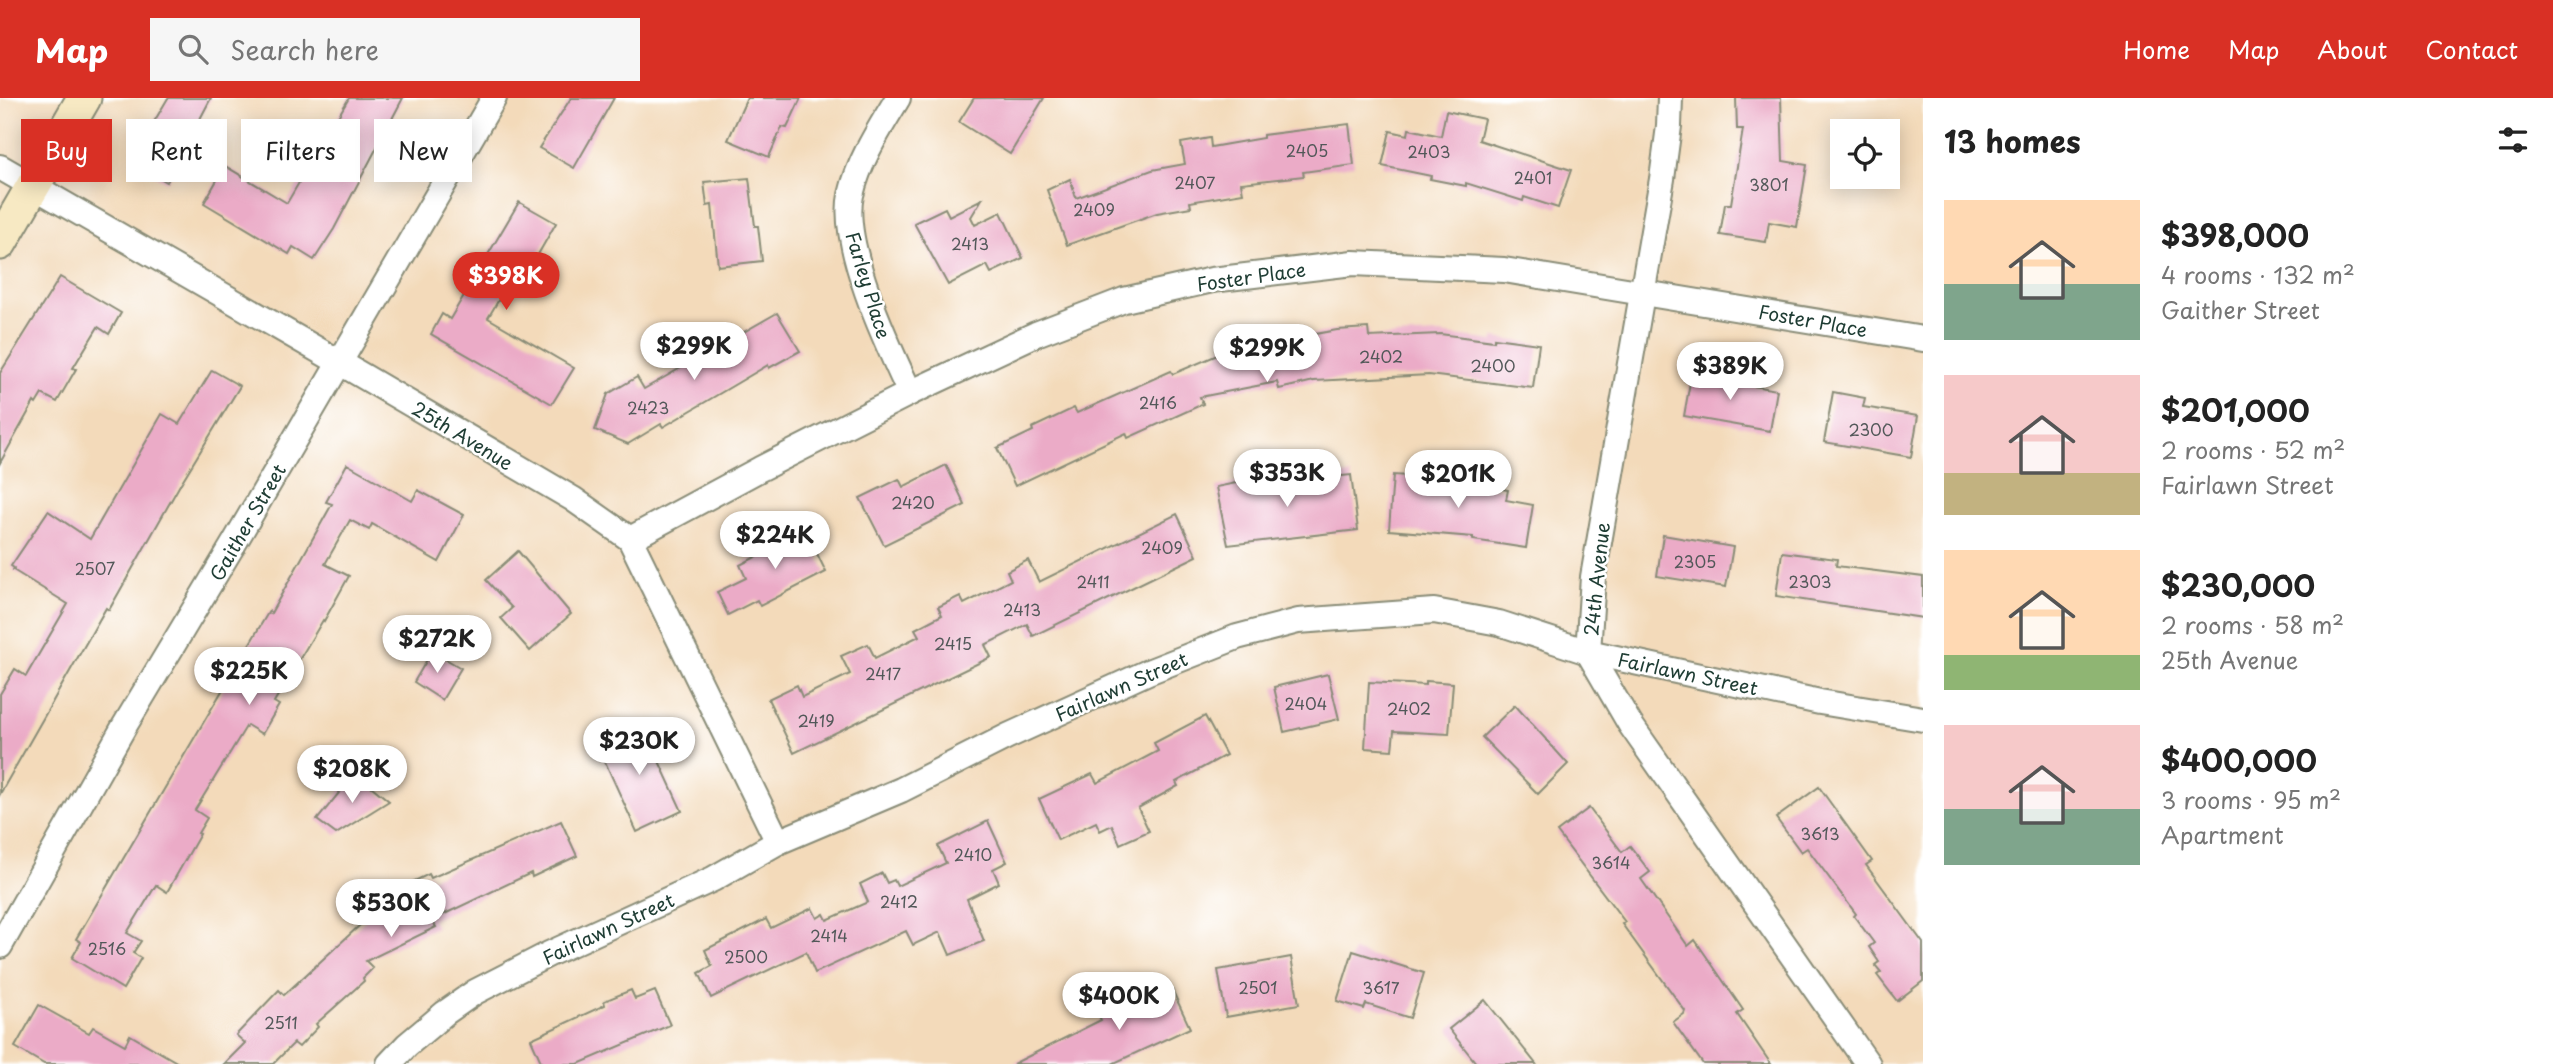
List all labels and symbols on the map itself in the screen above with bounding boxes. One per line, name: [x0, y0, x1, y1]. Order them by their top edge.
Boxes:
house number: 2405: [1286, 138, 1328, 162]
house number: 2403: [1408, 139, 1450, 163]
house number: 2401: [1514, 165, 1552, 189]
house number: 2407: [1175, 170, 1215, 194]
house number: 3801: [1749, 172, 1789, 196]
house number: 2409: [1073, 197, 1115, 221]
street label: Farley Place: [839, 228, 899, 342]
house number: 2413: [951, 231, 989, 255]
pin: $398K: [457, 252, 555, 312]
street label: Foster Place: [1195, 254, 1307, 298]
street label: Foster Place: [1756, 297, 1870, 343]
pin: $299K: [645, 322, 743, 382]
pin: $299K: [1218, 324, 1316, 384]
pin: $389K: [1681, 342, 1779, 402]
house number: 2402: [1359, 344, 1403, 368]
house number: 2400: [1471, 353, 1515, 377]
house number: 2416: [1139, 390, 1177, 414]
street label: 25th Avenue: [407, 394, 519, 476]
house number: 2423: [627, 395, 669, 419]
house number: 2300: [1848, 417, 1894, 441]
pin: $353K: [1238, 450, 1336, 509]
pin: $201K: [1409, 450, 1507, 510]
street label: Gaither Street: [202, 458, 292, 586]
house number: 2420: [891, 490, 935, 514]
pin: $224K: [726, 512, 824, 571]
street label: 24th Avenue: [1576, 521, 1616, 637]
house number: 2409: [1141, 535, 1183, 559]
house number: 2305: [1674, 549, 1716, 573]
house number: 2507: [75, 556, 115, 580]
house number: 2411: [1076, 569, 1110, 593]
house number: 2303: [1789, 569, 1831, 593]
house number: 2413: [1003, 597, 1041, 621]
pin: $272K: [388, 616, 486, 675]
house number: 2415: [934, 631, 972, 655]
street label: Fairlawn Street: [1050, 644, 1192, 728]
street label: Fairlawn Street: [1615, 644, 1761, 702]
pin: $225K: [200, 648, 298, 707]
house number: 2417: [865, 661, 901, 685]
house number: 2404: [1285, 691, 1327, 715]
house number: 2402: [1387, 696, 1431, 720]
house number: 2419: [797, 708, 835, 732]
pin: $230K: [590, 718, 688, 777]
pin: $208K: [303, 746, 401, 805]
house number: 3613: [1800, 821, 1840, 845]
house number: 2410: [954, 842, 992, 866]
house number: 3614: [1591, 850, 1631, 874]
pin: $530K: [342, 880, 440, 939]
street label: Fairlawn Street: [537, 885, 679, 971]
house number: 2412: [880, 889, 918, 913]
house number: 2414: [810, 923, 848, 947]
house number: 2516: [88, 936, 126, 960]
house number: 2500: [724, 944, 768, 968]
pin: $400K: [1070, 972, 1168, 1032]
house number: 2501: [1239, 975, 1277, 999]
house number: 3617: [1362, 975, 1400, 999]
house number: 2511: [264, 1010, 298, 1034]

